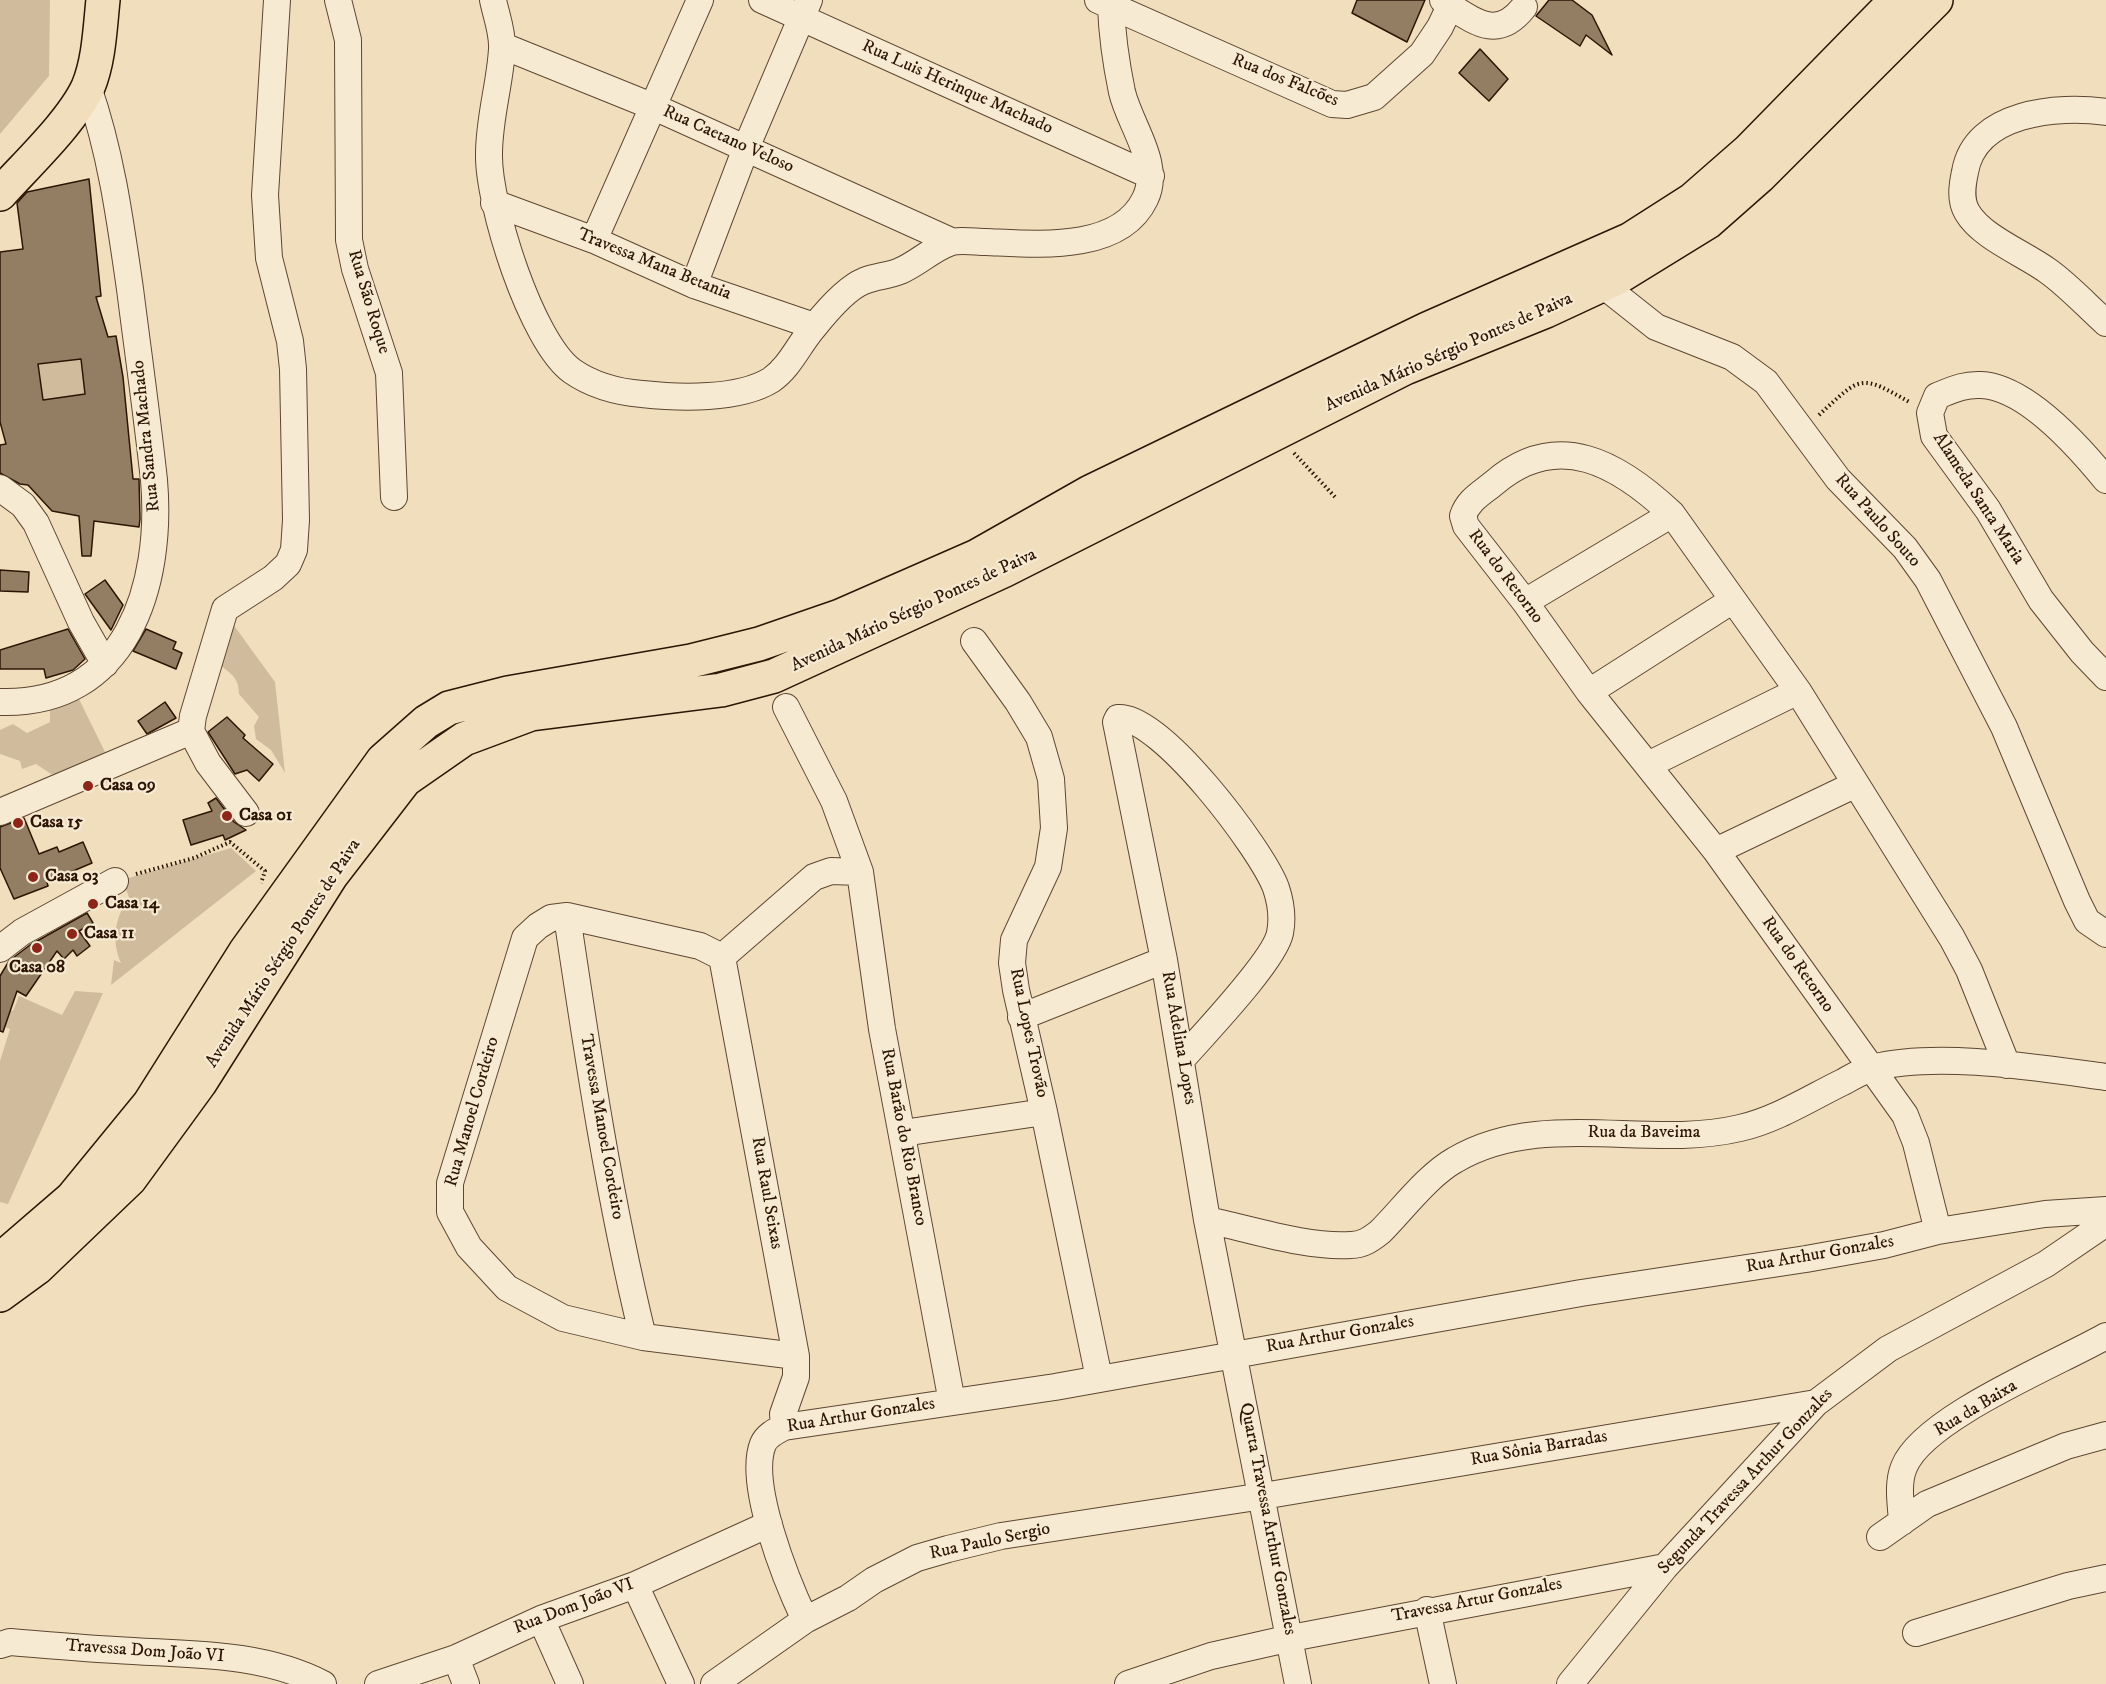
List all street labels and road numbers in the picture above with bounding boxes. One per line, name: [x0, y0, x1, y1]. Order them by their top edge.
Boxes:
street label: Rua Luis Herinque Machado: [858, 36, 1056, 140]
street label: Rua dos Falcões: [1228, 50, 1342, 112]
street label: Rua Caetano Veloso: [659, 101, 797, 179]
street label: Travessa Mana Betania: [574, 224, 734, 306]
street label: Rua São Roque: [342, 247, 394, 357]
street label: Avenida Mário Sérgio Pontes de Paiva: [1322, 289, 1576, 417]
street label: Rua Sandra Machado: [128, 359, 166, 513]
street label: Alameda Santa Maria: [1927, 429, 2029, 569]
street label: Rua Paulo Souto: [1829, 470, 1925, 572]
street label: Rua do Retorno: [1463, 526, 1547, 628]
street label: Avenida Mário Sérgio Pontes de Paiva: [788, 544, 1040, 678]
street label: Avenida Mário Sérgio Pontes de Paiva: [202, 836, 366, 1072]
street label: Rua do Retorno: [1756, 913, 1838, 1017]
street label: Rua Lopes Trovão: [1004, 966, 1052, 1100]
street label: Rua Adelina Lopes: [1156, 970, 1200, 1106]
street label: Travessa Manoel Cordeiro: [574, 1033, 628, 1221]
street label: Rua Manoel Cordeiro: [441, 1035, 505, 1189]
street label: Rua Barão do Rio Branco: [875, 1046, 931, 1228]
street label: Rua da Baveima: [1588, 1122, 1700, 1144]
street label: Rua Raul Seixas: [745, 1135, 787, 1251]
street label: Rua Arthur Gonzales: [1744, 1231, 1896, 1279]
street label: Rua Arthur Gonzales: [1264, 1311, 1416, 1359]
street label: Rua da Baixa: [1931, 1376, 2021, 1442]
street label: Segunda Travessa Arthur Gonzales: [1654, 1384, 1838, 1580]
street label: Rua Arthur Gonzales: [785, 1394, 937, 1438]
street label: Quarta Travessa Arthur Gonzales: [1234, 1401, 1300, 1637]
street label: Rua Sônia Barradas: [1469, 1426, 1609, 1472]
street label: Rua Paulo Sergio: [928, 1519, 1052, 1565]
street label: Rua Dom João VI: [511, 1574, 637, 1640]
street label: Travessa Artur Gonzales: [1390, 1574, 1564, 1628]
street label: Travessa Dom João VI: [65, 1636, 225, 1668]

